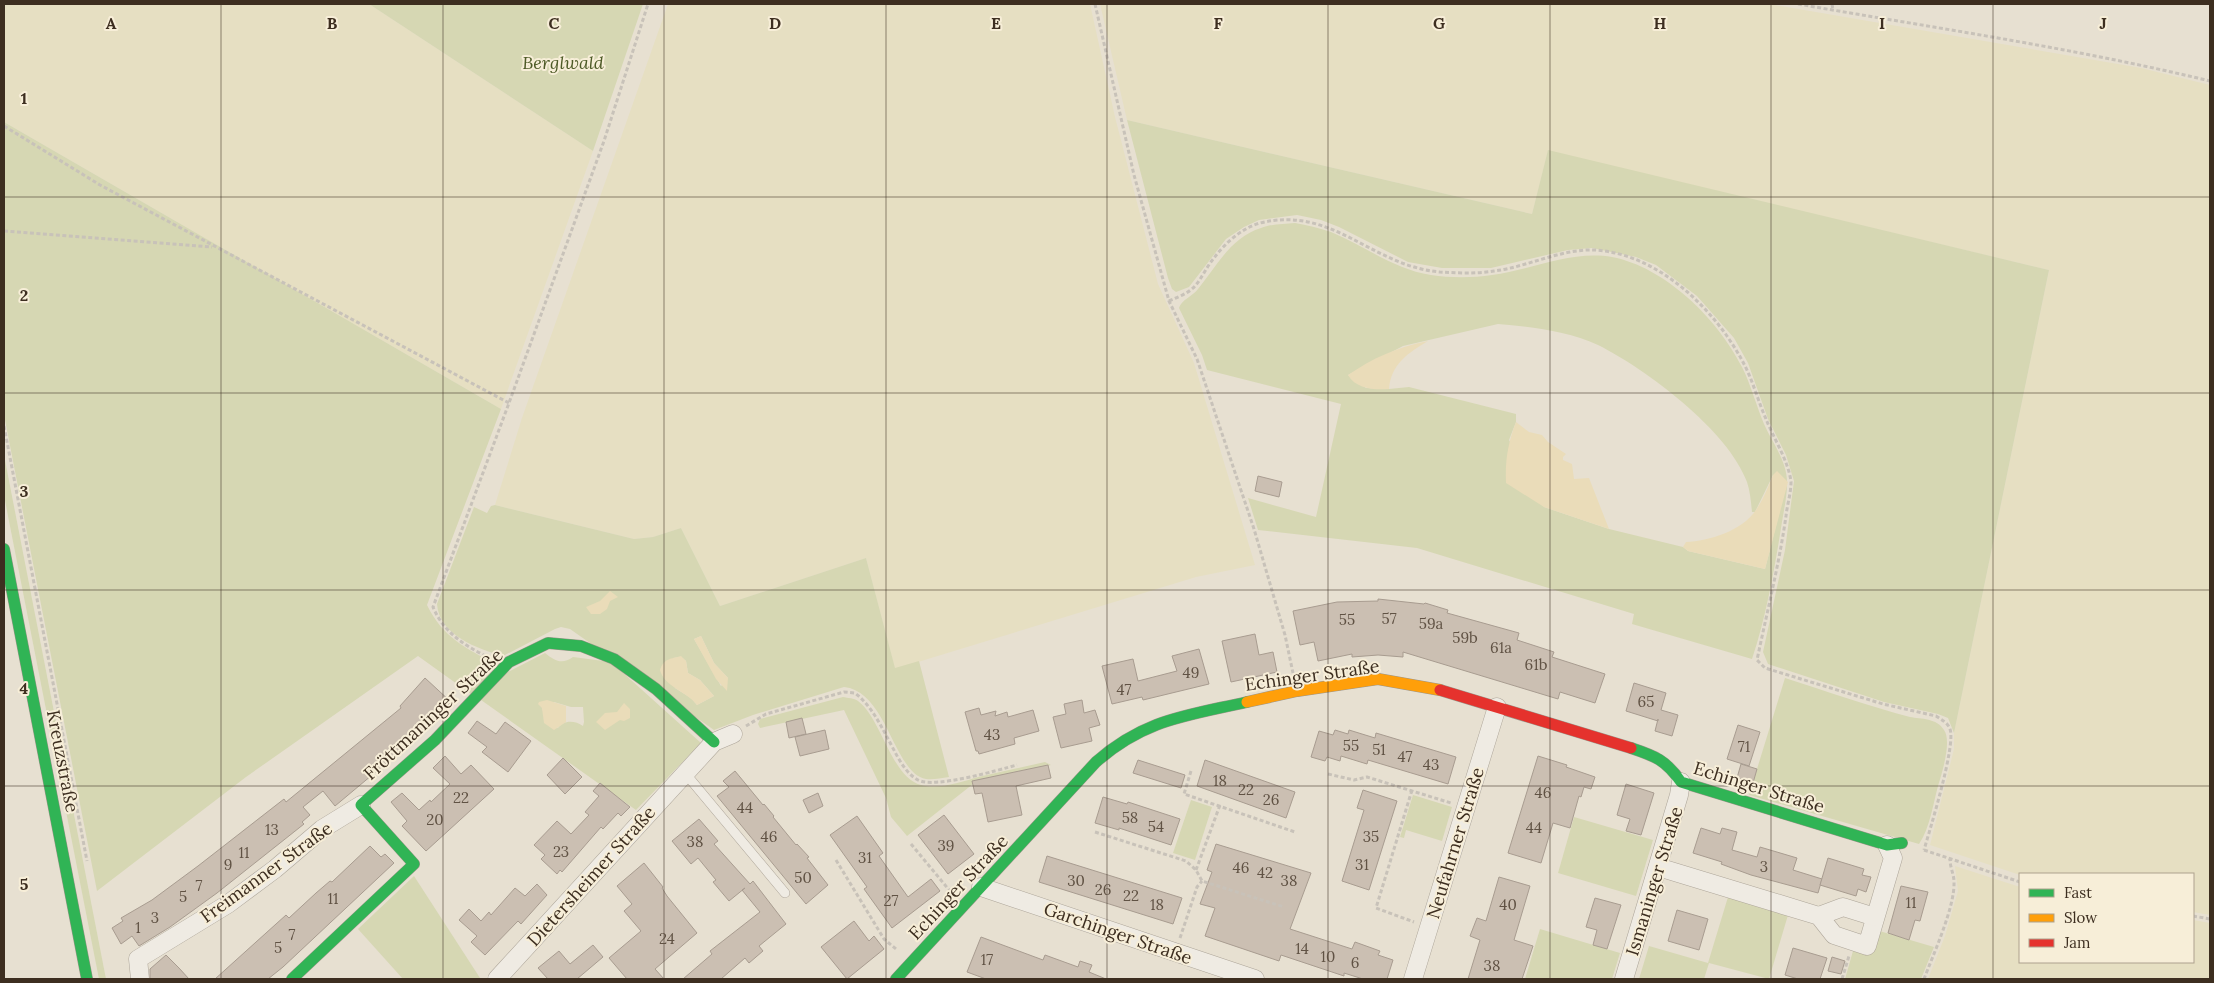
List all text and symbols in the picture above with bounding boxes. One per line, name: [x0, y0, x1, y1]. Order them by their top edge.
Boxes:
text: A: [106, 13, 117, 33]
text: B: [327, 13, 338, 33]
text: C: [548, 13, 560, 33]
text: D: [769, 13, 781, 33]
text: E: [991, 13, 1001, 33]
text: F: [1213, 13, 1223, 33]
text: G: [1433, 13, 1445, 33]
text: H: [1654, 13, 1667, 33]
text: I: [1879, 13, 1885, 33]
text: J: [2099, 13, 2107, 33]
park label: Berglwald: [522, 51, 604, 74]
text: 1: [21, 88, 27, 108]
text: 2: [20, 285, 28, 305]
text: 3: [20, 481, 29, 501]
house number: 57: [1381, 609, 1397, 628]
house number: 55: [1339, 610, 1355, 629]
house number: 59a: [1419, 614, 1444, 633]
house number: 59b: [1452, 628, 1478, 647]
house number: 61a: [1490, 638, 1512, 657]
street label: Fröttmaninger Straße: [358, 643, 508, 785]
street label: Echinger Straße: [1243, 654, 1381, 696]
house number: 61b: [1525, 655, 1548, 674]
house number: 49: [1183, 663, 1199, 682]
text: 4: [20, 678, 29, 698]
house number: 47: [1116, 680, 1132, 699]
house number: 65: [1638, 692, 1654, 711]
street label: Kreuzstraße: [42, 708, 84, 814]
house number: 43: [984, 725, 1000, 744]
house number: 55: [1343, 736, 1359, 755]
house number: 71: [1738, 737, 1750, 756]
house number: 51: [1372, 740, 1386, 759]
house number: 47: [1397, 747, 1413, 766]
house number: 43: [1423, 755, 1439, 774]
street label: Echinger Straße: [1691, 756, 1828, 818]
street label: Neufahrner Straße: [1421, 764, 1489, 922]
house number: 18: [1213, 771, 1227, 790]
house number: 22: [1238, 780, 1254, 799]
house number: 46: [1535, 783, 1551, 802]
house number: 22: [453, 788, 469, 807]
house number: 26: [1263, 790, 1279, 809]
house number: 44: [737, 798, 753, 817]
street label: Dietersheimer Straße: [522, 801, 660, 951]
street label: Ismaninger Straße: [1620, 803, 1688, 958]
house number: 58: [1122, 808, 1138, 827]
house number: 20: [426, 810, 444, 829]
street label: Freimanner Straße: [195, 816, 337, 928]
house number: 54: [1148, 817, 1164, 836]
house number: 44: [1526, 818, 1542, 837]
house number: 13: [265, 820, 279, 839]
house number: 46: [761, 827, 777, 846]
house number: 35: [1363, 827, 1379, 846]
street label: Echinger Straße: [903, 829, 1013, 944]
house number: 38: [687, 832, 703, 851]
house number: 39: [937, 836, 955, 855]
house number: 23: [553, 842, 569, 861]
house number: 11: [239, 843, 249, 862]
house number: 31: [858, 848, 872, 867]
house number: 9: [224, 855, 232, 874]
house number: 31: [1355, 855, 1369, 874]
house number: 3: [1760, 857, 1768, 876]
house number: 46: [1233, 858, 1249, 877]
house number: 42: [1257, 863, 1273, 882]
house number: 50: [794, 868, 812, 887]
house number: 30: [1067, 871, 1085, 890]
house number: 38: [1281, 871, 1297, 890]
legend: [2019, 873, 2194, 963]
text: 5: [20, 874, 29, 894]
house number: 7: [196, 876, 203, 895]
house number: 26: [1095, 880, 1111, 899]
text: Fast: [2064, 883, 2092, 902]
house number: 22: [1123, 886, 1139, 905]
house number: 5: [179, 887, 187, 906]
house number: 11: [328, 889, 338, 908]
house number: 27: [884, 891, 899, 910]
house number: 11: [1906, 893, 1916, 912]
house number: 18: [1150, 895, 1164, 914]
house number: 40: [1499, 895, 1517, 914]
street label: Garchinger Straße: [1041, 897, 1195, 969]
house number: 3: [151, 908, 159, 927]
text: Slow: [2064, 908, 2097, 927]
house number: 1: [135, 918, 141, 937]
house number: 7: [289, 925, 296, 944]
house number: 24: [659, 929, 675, 948]
text: Jam: [2063, 933, 2091, 952]
house number: 5: [274, 938, 282, 957]
house number: 14: [1295, 939, 1309, 958]
house number: 10: [1321, 947, 1335, 966]
house number: 17: [981, 950, 993, 969]
house number: 6: [1351, 953, 1359, 972]
house number: 38: [1484, 956, 1500, 975]

